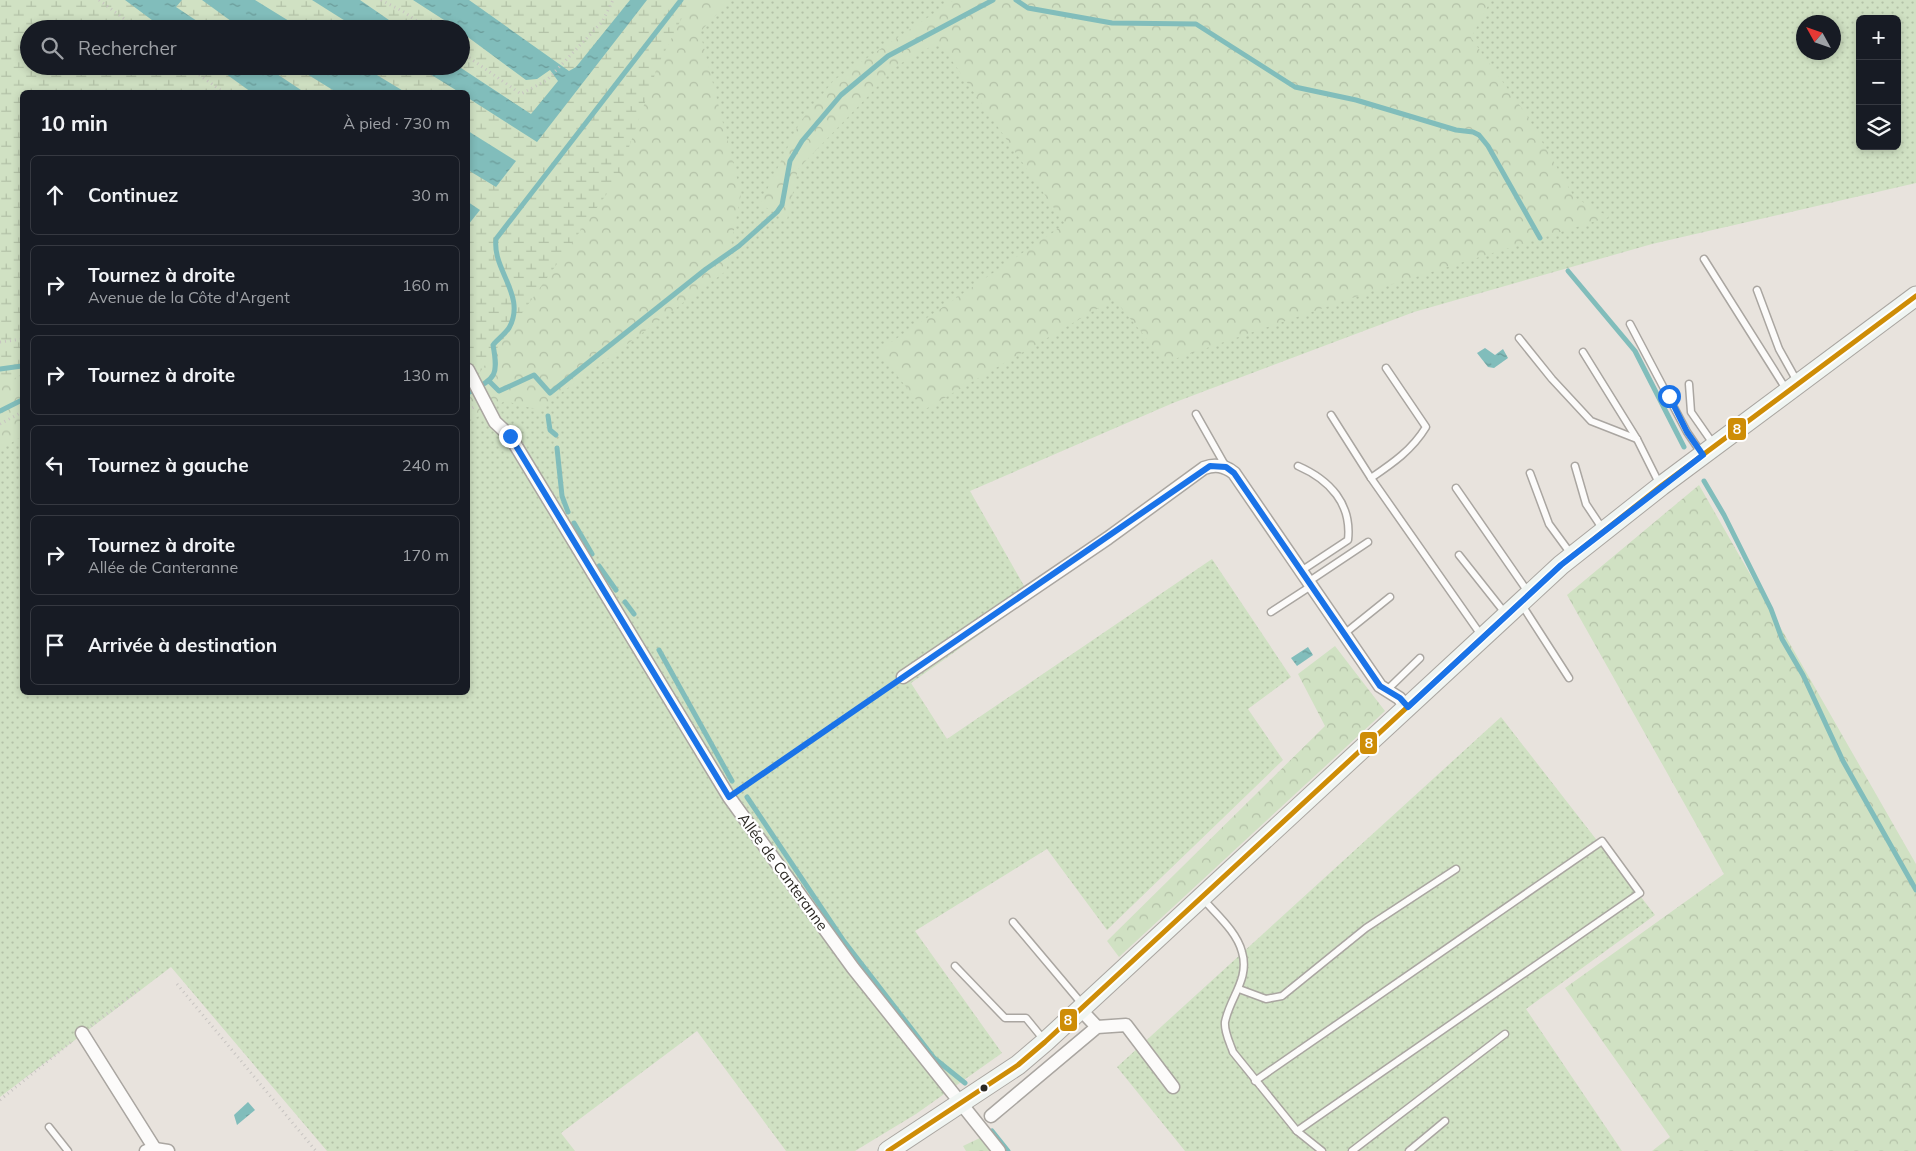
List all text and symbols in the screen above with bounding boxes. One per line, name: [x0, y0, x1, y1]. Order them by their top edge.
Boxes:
north arrow: [1796, 15, 1841, 60]
map controls: [1856, 15, 1901, 150]
button: +: [1856, 15, 1901, 60]
search box: [20, 20, 470, 75]
icon: search: [38, 34, 66, 62]
text: Rechercher: [78, 36, 177, 60]
button: −: [1856, 60, 1901, 105]
button: layers: [1856, 105, 1901, 150]
text: 10 min: [40, 110, 108, 136]
text: À pied · 730 m: [343, 113, 450, 133]
icon: ahead: [41, 181, 69, 209]
text: Continuez: [88, 183, 178, 207]
text: 30 m: [412, 185, 449, 205]
text: Tournez à droite: [88, 263, 235, 287]
icon: right: [41, 271, 69, 299]
text: 160 m: [402, 275, 449, 295]
text: Avenue de la Côte d'Argent: [88, 287, 290, 307]
icon: right: [41, 361, 69, 389]
text: Tournez à droite: [88, 363, 235, 387]
text: 130 m: [402, 365, 449, 385]
route start: [1658, 385, 1681, 408]
line badge: 8: [1727, 417, 1747, 441]
text: 8: [1733, 420, 1741, 438]
route end: [499, 425, 522, 448]
icon: left: [41, 451, 69, 479]
text: Tournez à gauche: [88, 453, 249, 477]
text: 240 m: [402, 455, 449, 475]
text: Tournez à droite: [88, 533, 235, 557]
icon: right: [41, 541, 69, 569]
text: 170 m: [402, 545, 449, 565]
text: Allée de Canteranne: [88, 557, 238, 577]
icon: arrive: [41, 631, 69, 659]
text: Arrivée à destination: [88, 633, 277, 657]
line badge: 8: [1359, 731, 1378, 755]
text: 8: [1365, 734, 1373, 752]
street label: Allée de Canteranne: [734, 809, 832, 934]
line badge: 8: [1059, 1008, 1078, 1032]
text: 8: [1064, 1011, 1072, 1029]
unlabelled marker: [979, 1083, 989, 1093]

